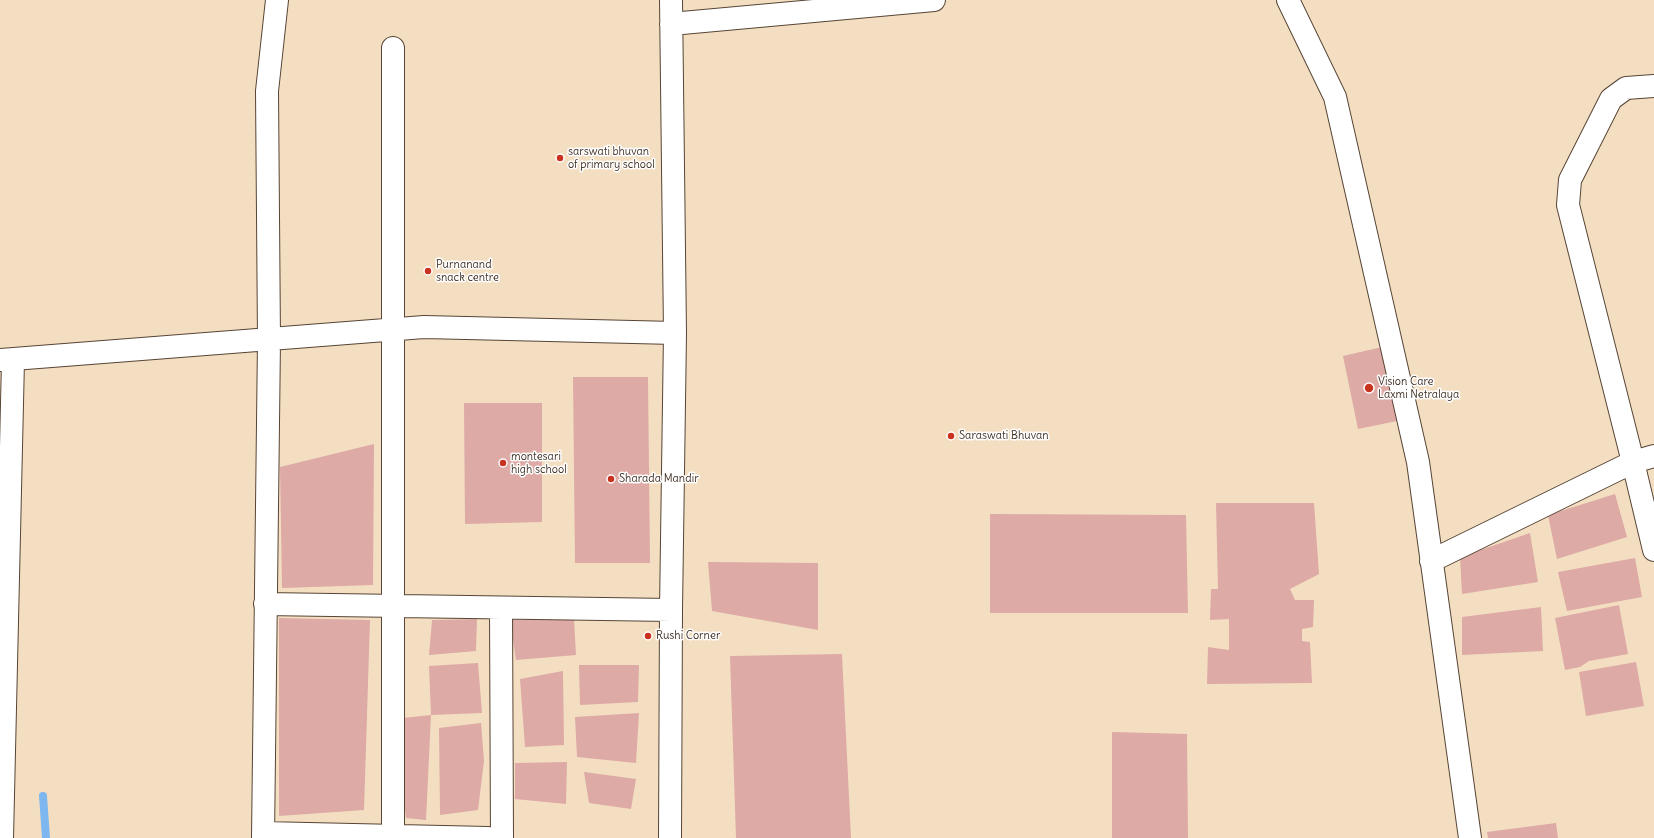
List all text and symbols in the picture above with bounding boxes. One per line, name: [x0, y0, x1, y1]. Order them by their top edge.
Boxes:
place label: sarswati bhuvan of primary school: [568, 145, 655, 171]
marker: sarswati bhuvan of primary school: [555, 153, 565, 163]
place label: Purnanand snack centre: [436, 258, 499, 284]
marker: Purnanand snack centre: [423, 266, 433, 276]
place label: Vision Care Laxmi Netralaya: [1378, 375, 1459, 401]
marker: Vision Care Laxmi Netralaya: [1363, 382, 1375, 394]
place label: Saraswati Bhuvan: [959, 429, 1049, 443]
marker: Saraswati Bhuvan: [946, 431, 956, 441]
place label: montesari high school: [511, 450, 567, 476]
marker: montesari high school: [498, 458, 508, 468]
place label: Sharada Mandir: [619, 472, 699, 486]
marker: Sharada Mandir: [606, 474, 616, 484]
place label: Rushi Corner: [656, 629, 720, 643]
marker: Rushi Corner: [643, 631, 653, 641]

